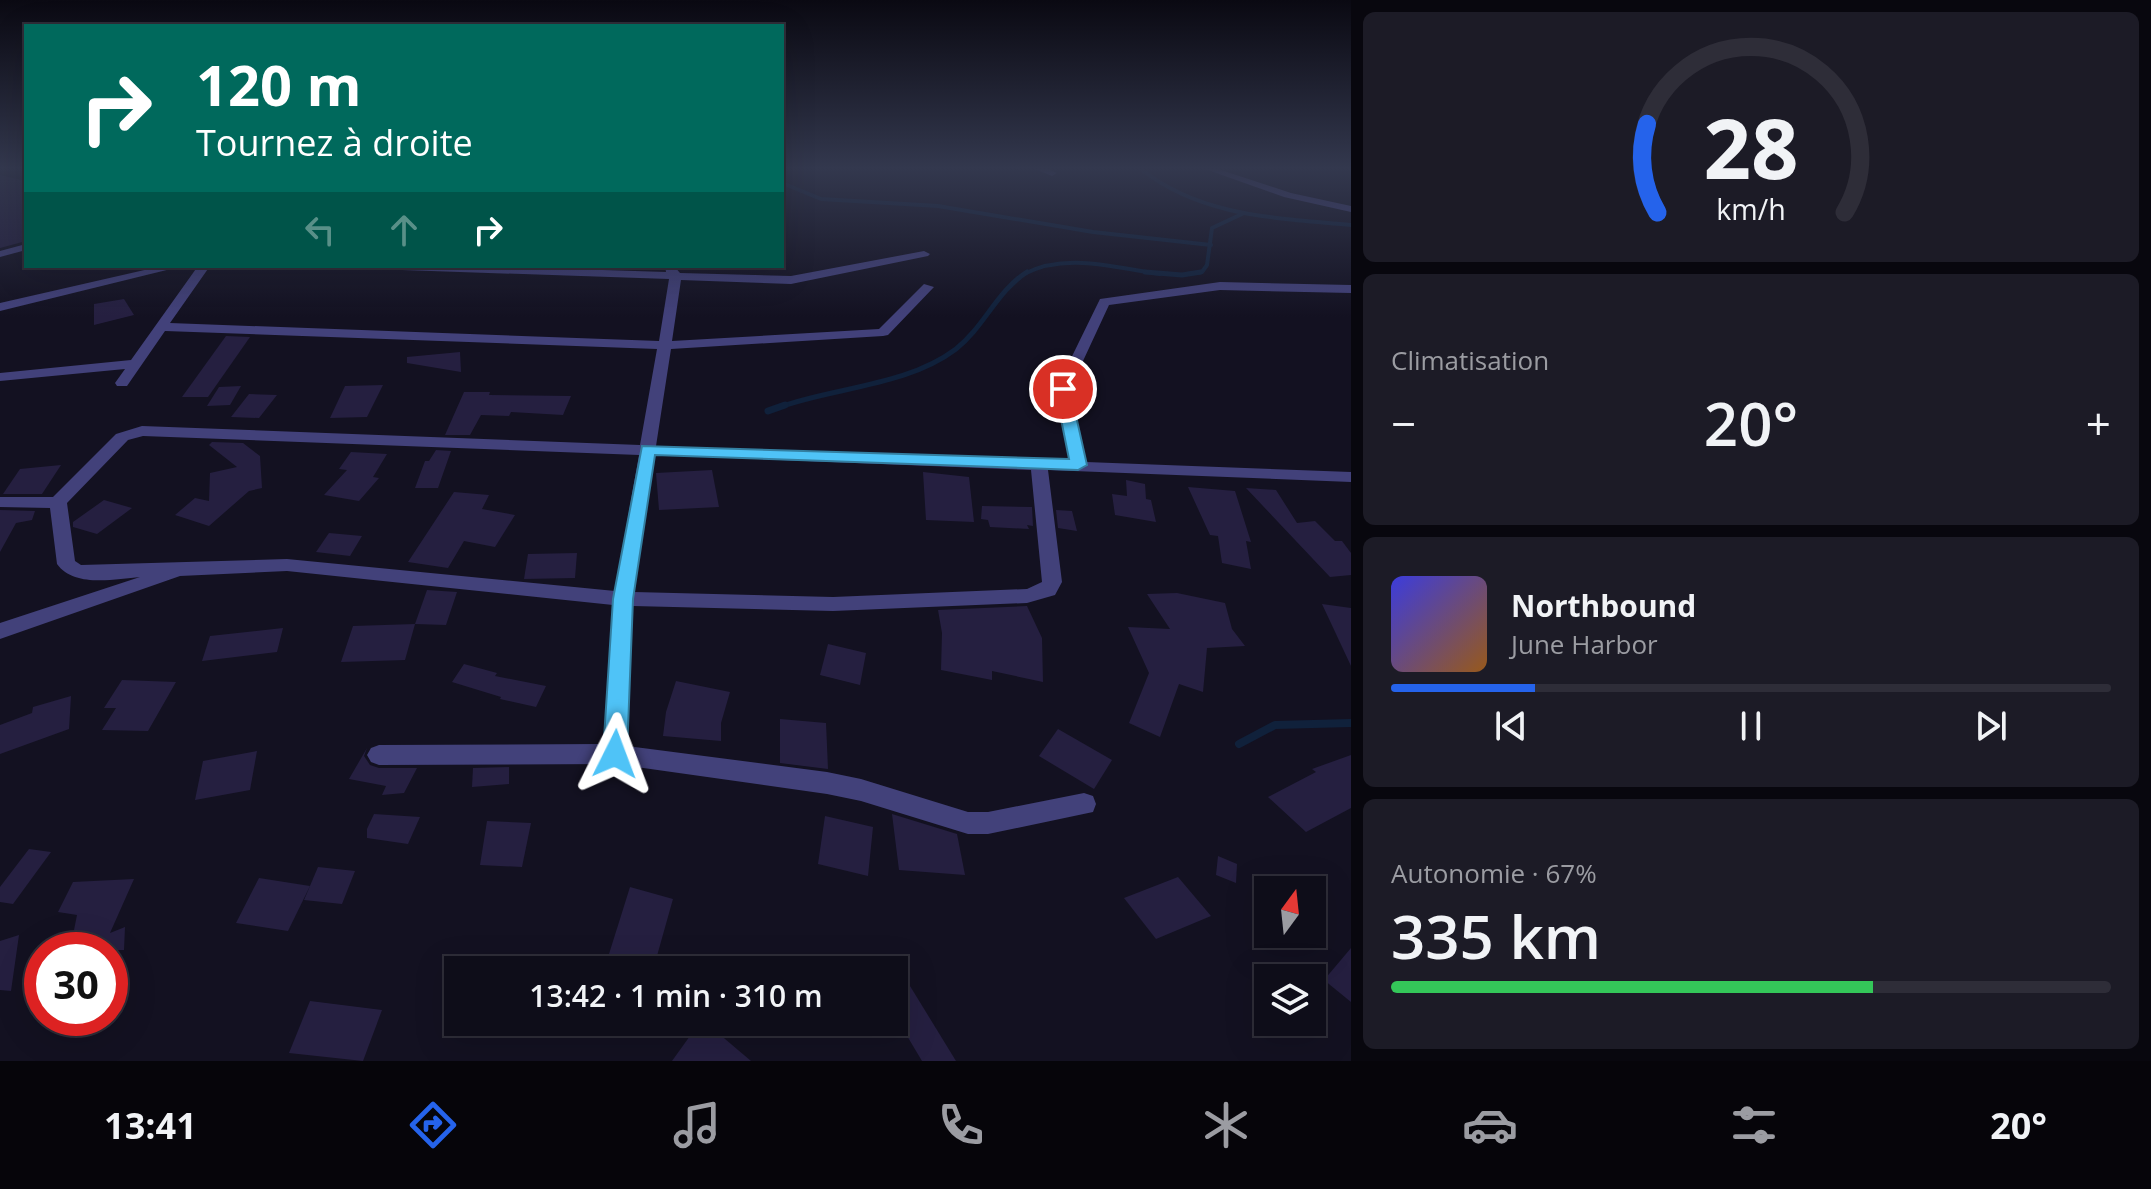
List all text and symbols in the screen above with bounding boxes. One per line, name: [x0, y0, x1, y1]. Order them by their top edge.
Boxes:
text: 120 m: [196, 46, 362, 122]
icon: right: [64, 56, 168, 160]
text: 28: [1703, 90, 1799, 203]
text: Tournez à droite: [196, 118, 473, 167]
text: km/h: [1716, 189, 1786, 228]
icon: left: [298, 208, 342, 252]
icon: ahead: [382, 208, 426, 252]
icon: right: [466, 208, 510, 252]
text: Climatisation: [1391, 342, 1549, 378]
pin: [1029, 355, 1097, 423]
icon: arrive: [1041, 367, 1085, 411]
text: 20°: [1704, 382, 1798, 464]
text: −: [1391, 393, 1416, 453]
text: +: [2086, 393, 2111, 453]
text: Northbound: [1511, 585, 1696, 626]
text: June Harbor: [1511, 626, 1658, 662]
icon: previous: [1489, 704, 1533, 748]
icon: pause: [1729, 704, 1773, 748]
icon: next: [1969, 704, 2013, 748]
position arrow: [573, 712, 657, 796]
text: Autonomie · 67%: [1391, 855, 1597, 891]
north arrow: [1254, 876, 1326, 948]
map controls: [1254, 876, 1326, 1036]
text: 335 km: [1391, 895, 1601, 977]
speed limit sign: 30: [24, 932, 128, 1036]
button: layers: [1254, 964, 1326, 1036]
text: 13:42 · 1 min · 310 m: [529, 975, 823, 1016]
icon: directions: [405, 1097, 461, 1153]
icon: music: [669, 1097, 725, 1153]
icon: phone: [933, 1097, 989, 1153]
icon: climate: [1198, 1097, 1254, 1153]
icon: car: [1462, 1097, 1518, 1153]
icon: filters: [1726, 1097, 1782, 1153]
text: 13:41: [104, 1101, 197, 1150]
text: 20°: [1990, 1101, 2047, 1150]

